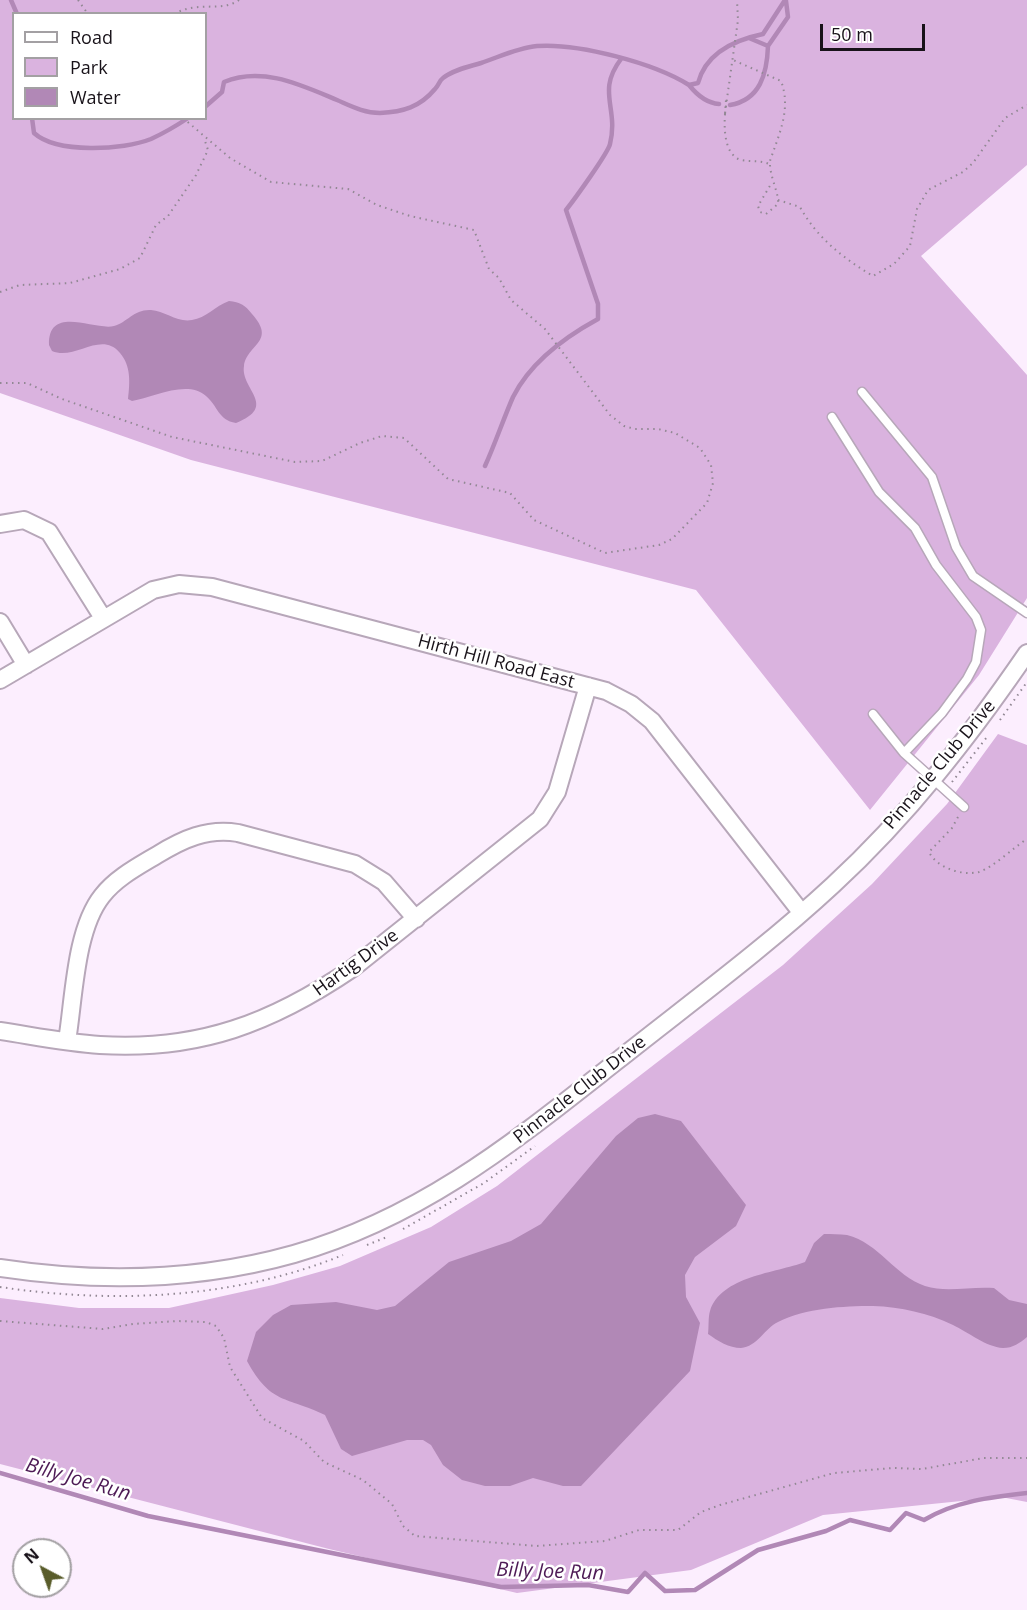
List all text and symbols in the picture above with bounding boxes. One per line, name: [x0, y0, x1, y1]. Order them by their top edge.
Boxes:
legend: [12, 12, 207, 120]
scale bar: [823, 12, 928, 50]
text: 50 m: [831, 22, 873, 46]
text: Road: [70, 25, 113, 49]
text: Park: [70, 55, 108, 79]
text: Water: [70, 85, 121, 109]
street label: Hirth Hill Road East: [415, 631, 577, 693]
street label: Pinnacle Club Drive: [880, 696, 1000, 834]
street label: Hartig Drive: [309, 925, 403, 1001]
street label: Pinnacle Club Drive: [509, 1032, 651, 1148]
water label: Billy Joe Run: [23, 1454, 133, 1506]
north arrow: [12, 1538, 72, 1598]
text: N: [19, 1543, 44, 1569]
water label: Billy Joe Run: [496, 1558, 604, 1586]

